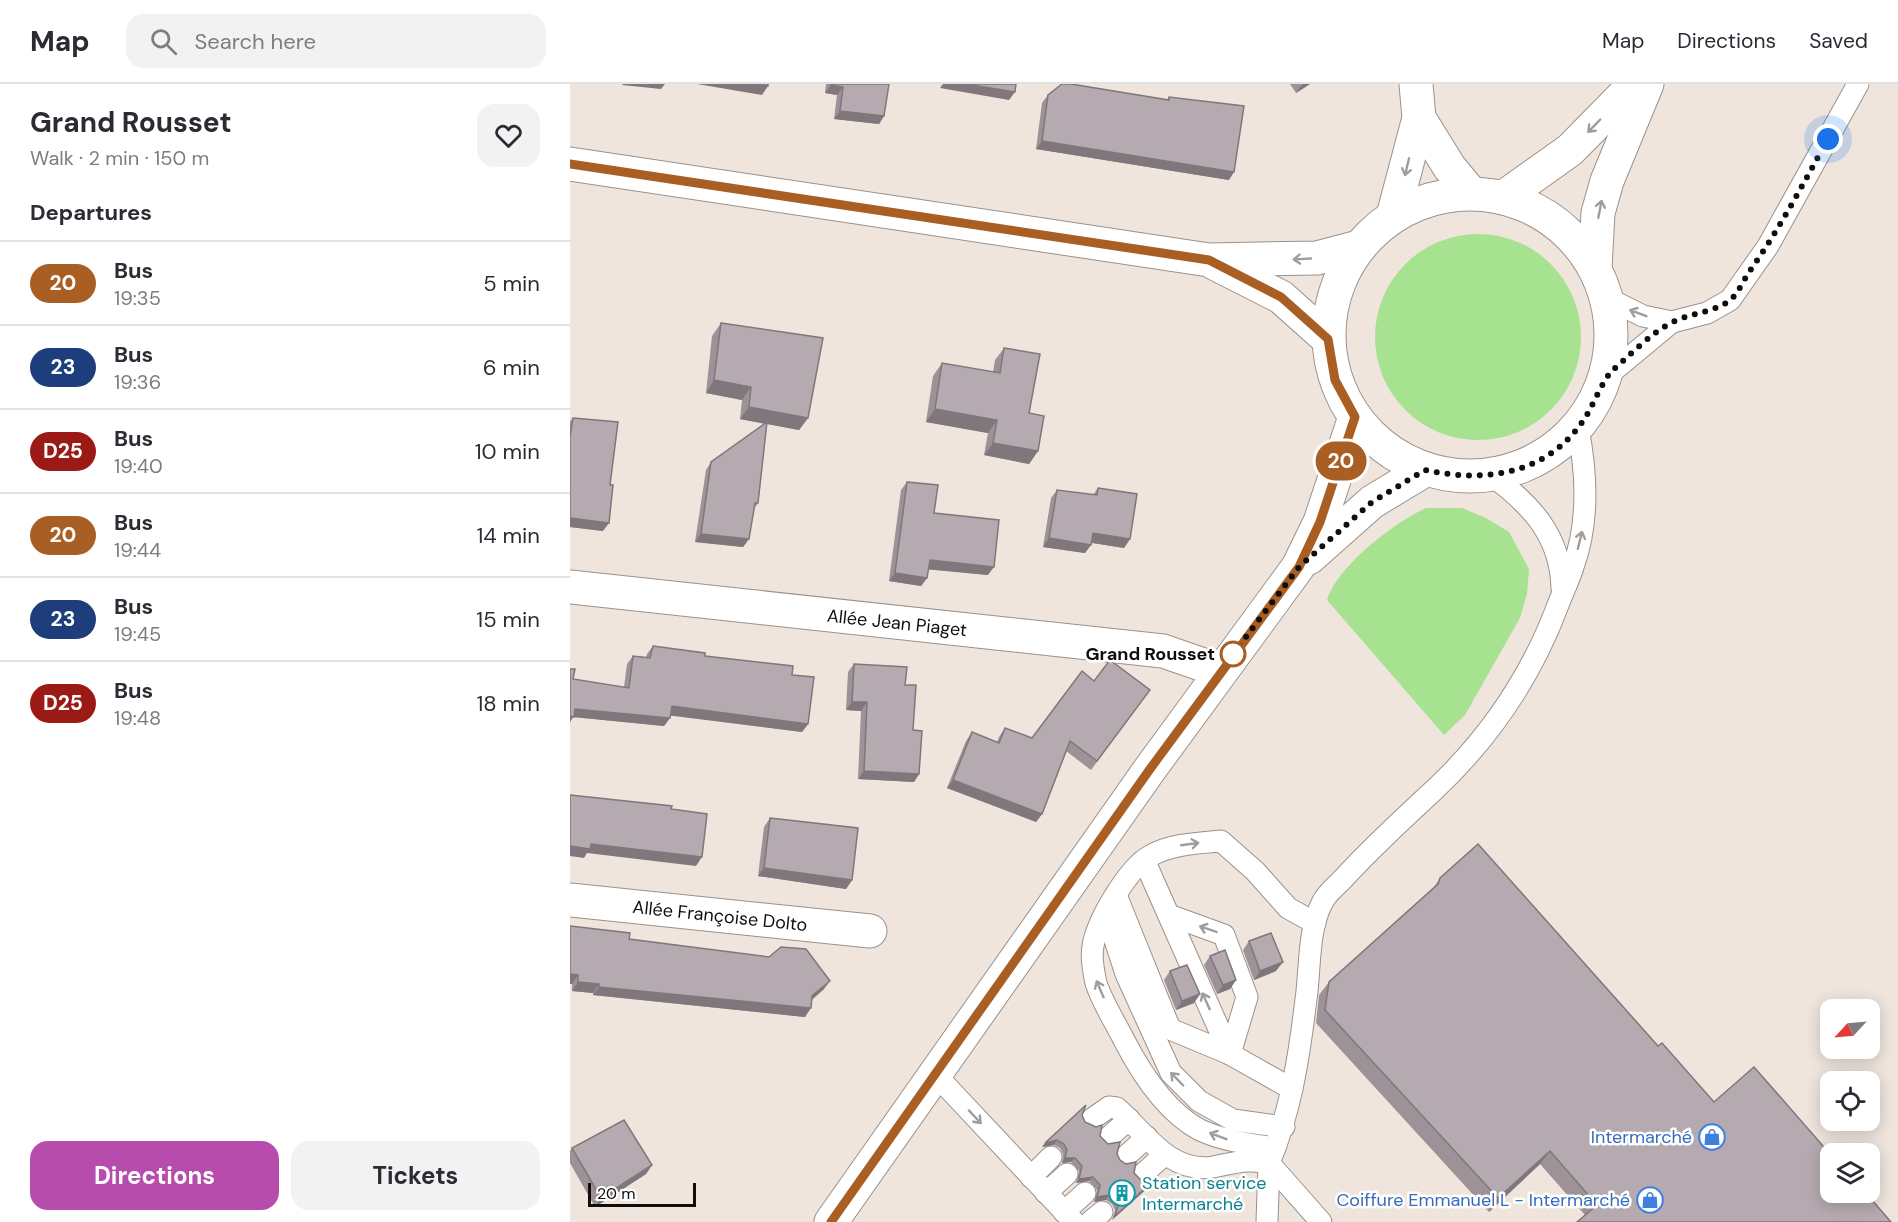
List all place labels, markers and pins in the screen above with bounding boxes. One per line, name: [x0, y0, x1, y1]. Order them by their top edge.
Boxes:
marker: Grand Rousset: [1220, 641, 1246, 667]
place label: Grand Rousset: [1085, 642, 1215, 666]
shop icon: Intermarché: [1697, 1122, 1727, 1152]
place label: Intermarché: [1591, 1125, 1692, 1149]
place label: Station service Intermarché: [1142, 1171, 1266, 1216]
building icon: Station service Intermarché: [1107, 1178, 1137, 1208]
shop icon: Coiffure Emmanuel L - Intermarché: [1635, 1185, 1665, 1215]
place label: Coiffure Emmanuel L - Intermarché: [1336, 1188, 1630, 1212]

